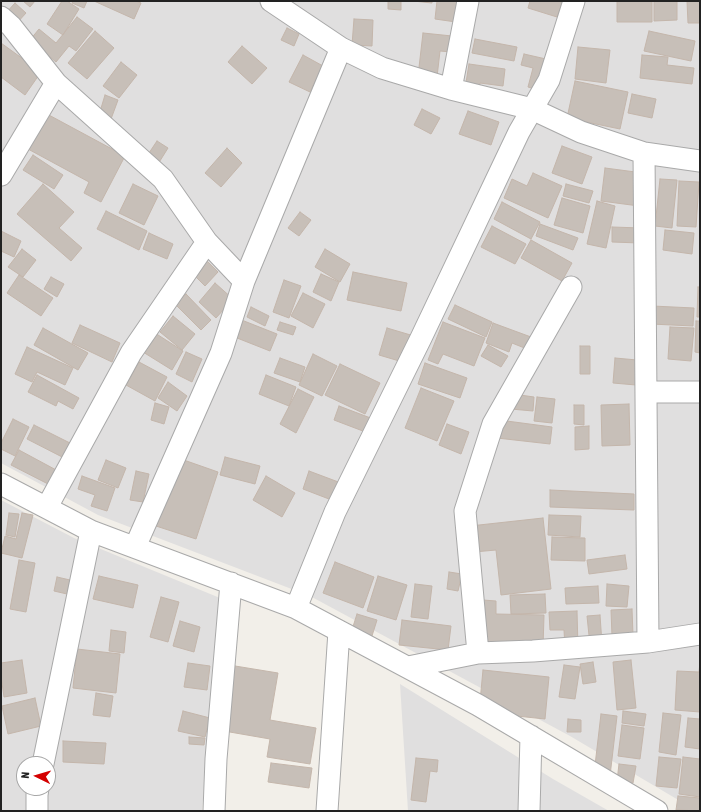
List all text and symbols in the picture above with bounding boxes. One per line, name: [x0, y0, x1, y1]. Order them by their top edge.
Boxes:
north arrow: [16, 756, 56, 796]
text: N: [19, 771, 31, 779]

